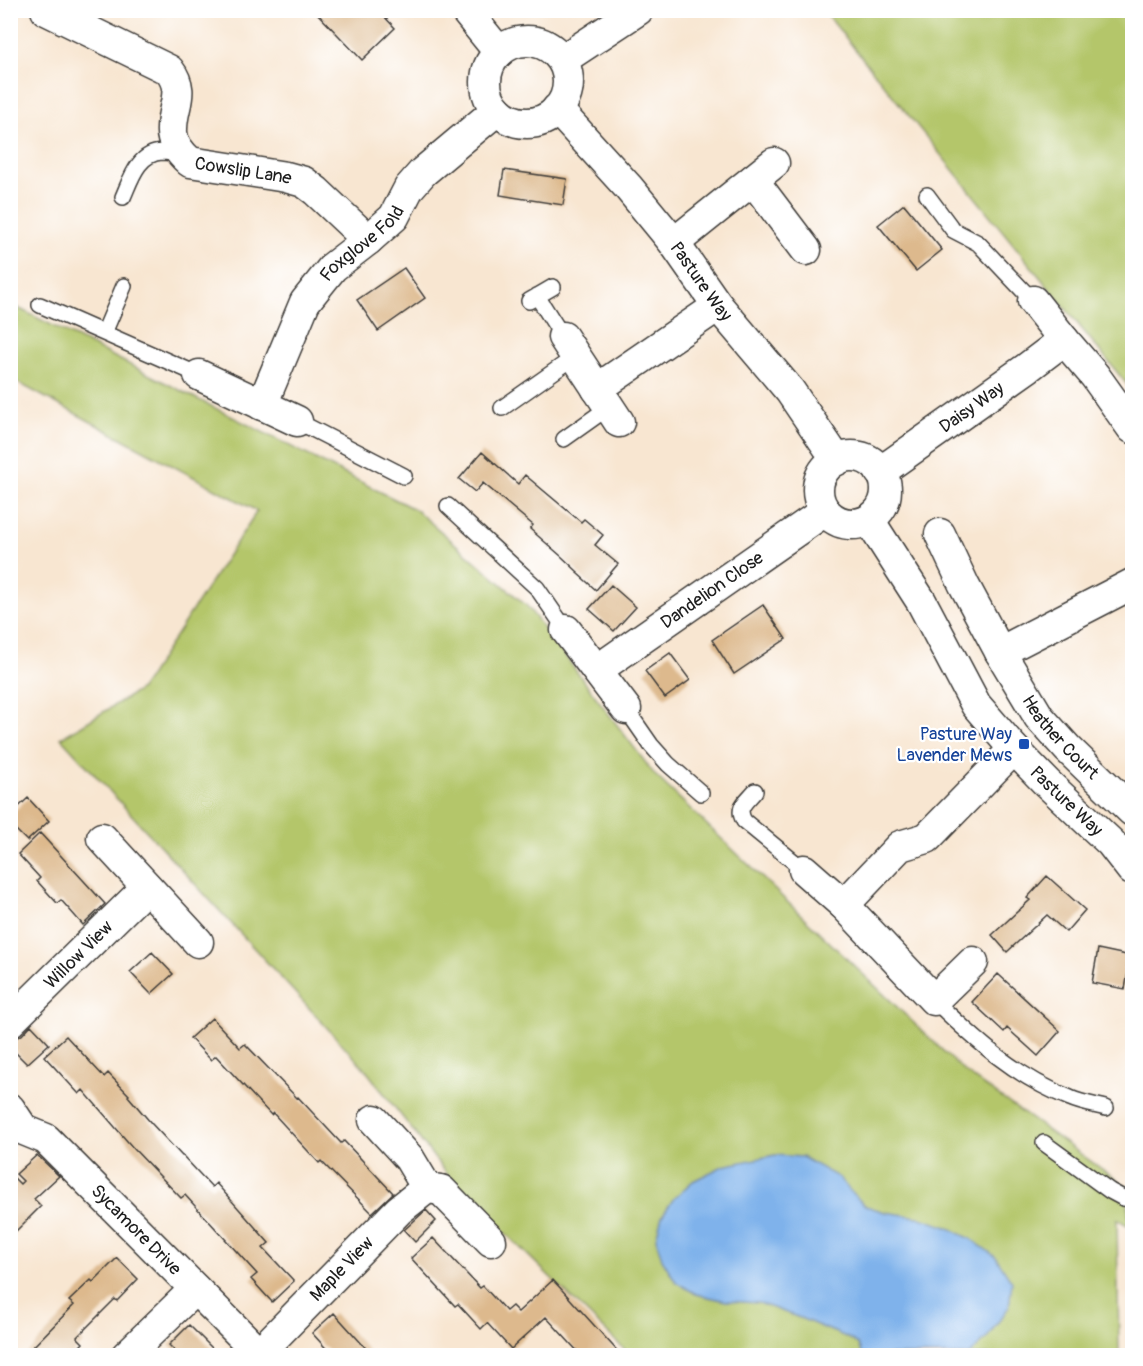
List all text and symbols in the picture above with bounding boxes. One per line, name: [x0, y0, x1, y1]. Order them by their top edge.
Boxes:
street label: Cowslip Lane: [193, 152, 294, 190]
street label: Foxglove Fold: [315, 202, 410, 286]
street label: Pasture Way: [665, 237, 737, 326]
street label: Daisy Way: [935, 377, 1009, 438]
street label: Dandelion Close: [656, 546, 768, 634]
street label: Heather Court: [1016, 691, 1104, 785]
place label: Pasture Way Lavender Mews: [896, 723, 1012, 767]
marker: Pasture Way Lavender Mews: [1017, 737, 1031, 751]
street label: Pasture Way: [1025, 761, 1108, 842]
street label: Willow View: [39, 916, 118, 994]
street label: Sycamore Drive: [86, 1180, 186, 1280]
street label: Maple View: [305, 1232, 379, 1306]

